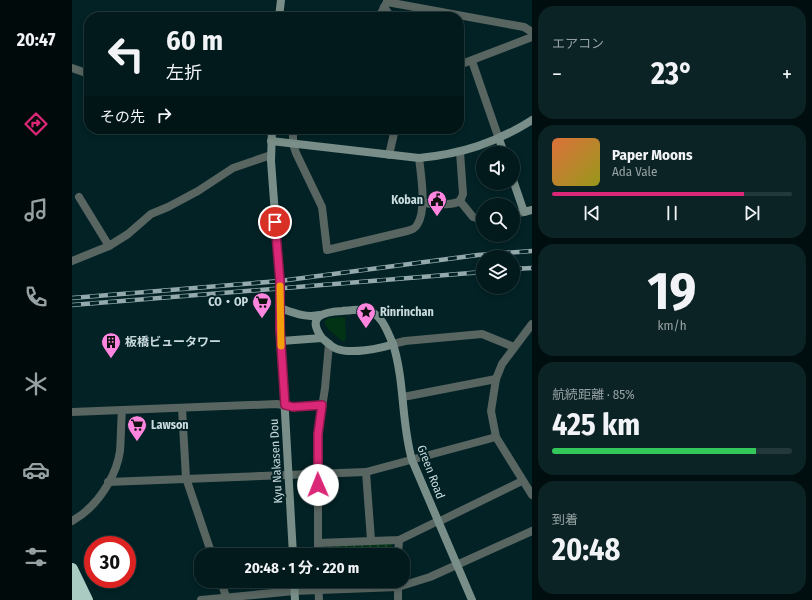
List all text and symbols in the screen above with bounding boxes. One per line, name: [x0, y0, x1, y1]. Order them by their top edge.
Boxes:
text: 60 m: [166, 24, 223, 57]
icon: left: [100, 28, 152, 80]
text: 20:47: [17, 29, 55, 51]
text: エアコン: [552, 36, 604, 51]
text: 23°: [651, 56, 693, 92]
text: −: [552, 61, 562, 88]
text: +: [782, 61, 792, 88]
text: 左折: [166, 62, 202, 84]
icon: right: [153, 104, 175, 126]
text: その先: [100, 108, 145, 126]
icon: directions: [22, 110, 50, 138]
map controls: [476, 146, 520, 294]
button: sound: [476, 146, 520, 190]
text: Paper Moons: [612, 146, 693, 164]
text: Ada Vale: [612, 164, 657, 179]
public building icon: Koban: [426, 189, 448, 217]
place label: Koban: [391, 193, 423, 207]
icon: music: [22, 196, 50, 224]
button: search: [476, 198, 520, 242]
icon: previous: [581, 202, 603, 224]
icon: pause: [661, 202, 683, 224]
icon: next: [741, 202, 763, 224]
pin: [258, 205, 292, 239]
icon: arrive: [264, 211, 286, 233]
button: layers: [476, 250, 520, 294]
text: 19: [648, 260, 696, 323]
icon: phone: [22, 283, 50, 311]
supermarket icon: CO・OP: [251, 291, 273, 319]
place label: CO・OP: [208, 295, 248, 309]
place icon: Rinrinchan: [355, 301, 377, 329]
place label: Rinrinchan: [380, 305, 434, 319]
text: km/h: [658, 318, 687, 333]
building icon: 板橋ビュータワー: [100, 331, 122, 359]
place label: 板橋ビュータワー: [125, 335, 221, 349]
icon: climate: [22, 370, 50, 398]
text: 航続距離 · 85%: [552, 387, 635, 402]
text: 425 km: [552, 407, 640, 443]
supermarket icon: Lawson: [126, 414, 148, 442]
place label: Lawson: [151, 418, 189, 432]
street label: Kyu Nakasen Dou: [267, 418, 285, 504]
street label: Green Road: [414, 443, 448, 501]
icon: car: [22, 456, 50, 484]
position arrow: [297, 464, 339, 506]
text: 到着: [552, 512, 578, 527]
text: 20:48: [552, 532, 620, 568]
speed limit sign: 30: [84, 536, 136, 588]
icon: filters: [22, 543, 50, 571]
text: 20:48 · 1 分 · 220 m: [245, 559, 359, 577]

